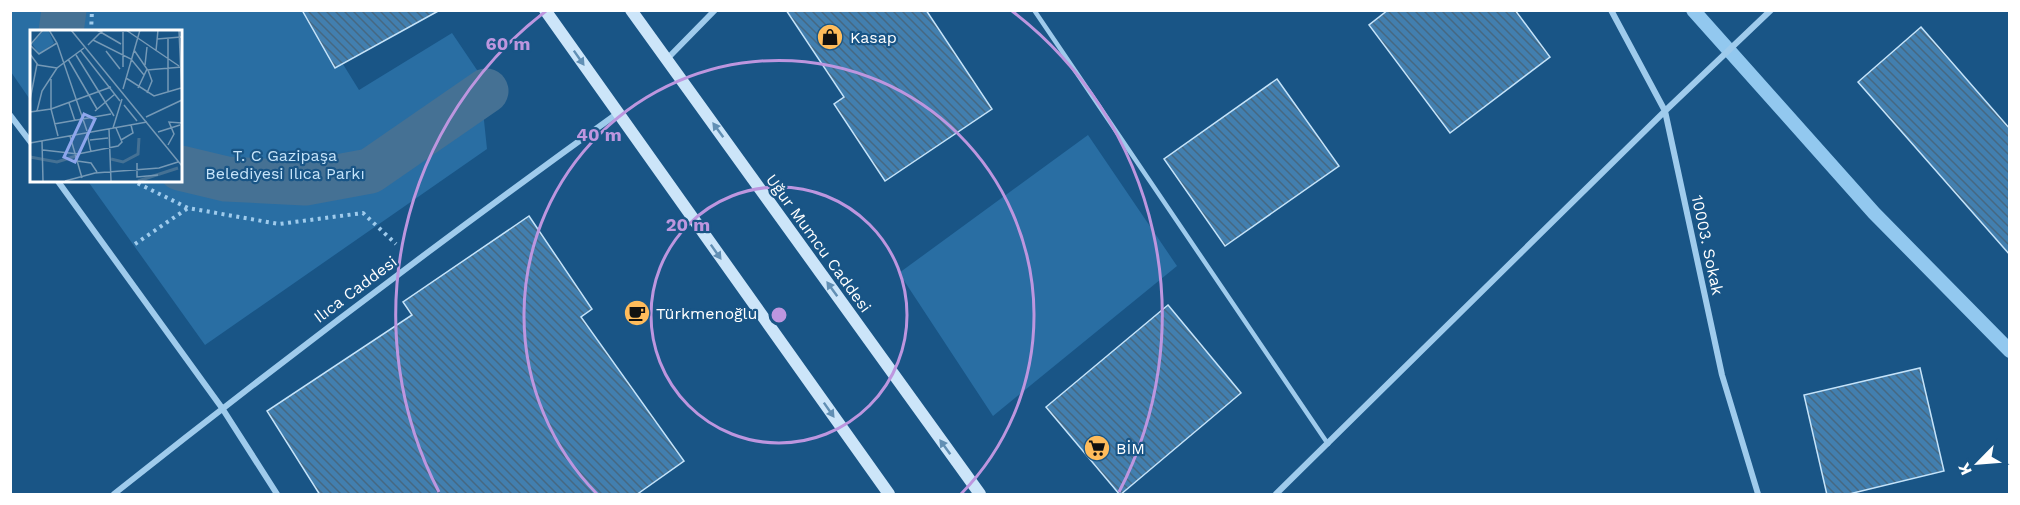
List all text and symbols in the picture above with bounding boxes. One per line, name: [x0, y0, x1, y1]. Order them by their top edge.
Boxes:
shop icon: Kasap: [815, 22, 845, 52]
place label: Kasap: [850, 28, 897, 47]
inset map: [30, 30, 182, 182]
text: 60 m: [486, 33, 530, 54]
one-way arrow: [573, 50, 585, 66]
one-way arrow: [712, 123, 724, 138]
text: 40 m: [576, 124, 622, 145]
park label: T. C Gazipaşa Belediyesi Ilıca Parkı: [205, 146, 365, 183]
street label: Uğur Mumcu Caddesi: [762, 171, 875, 316]
street label: 10003. Sokak: [1688, 193, 1727, 297]
text: 20 m: [666, 214, 710, 235]
one-way arrow: [710, 243, 722, 259]
street label: Ilıca Caddesi: [310, 252, 401, 327]
one-way arrow: [826, 281, 838, 296]
cafe icon: Türkmenoğlu: [622, 298, 652, 328]
place label: Türkmenoğlu: [656, 304, 757, 323]
centre of rings: [769, 305, 789, 325]
one-way arrow: [823, 402, 835, 418]
supermarket icon: BİM: [1082, 433, 1112, 463]
north arrow: [1948, 433, 2008, 493]
one-way arrow: [940, 439, 952, 455]
place label: BİM: [1116, 439, 1145, 458]
text: K: [1954, 460, 1976, 478]

